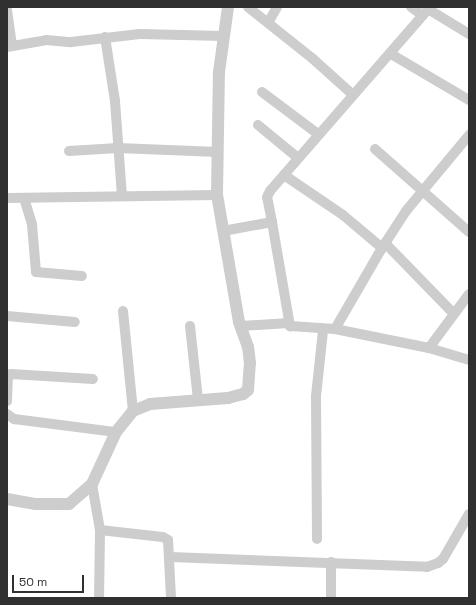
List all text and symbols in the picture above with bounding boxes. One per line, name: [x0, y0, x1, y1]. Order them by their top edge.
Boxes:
scale bar: [14, 567, 86, 593]
text: 50 m: [19, 574, 47, 590]

